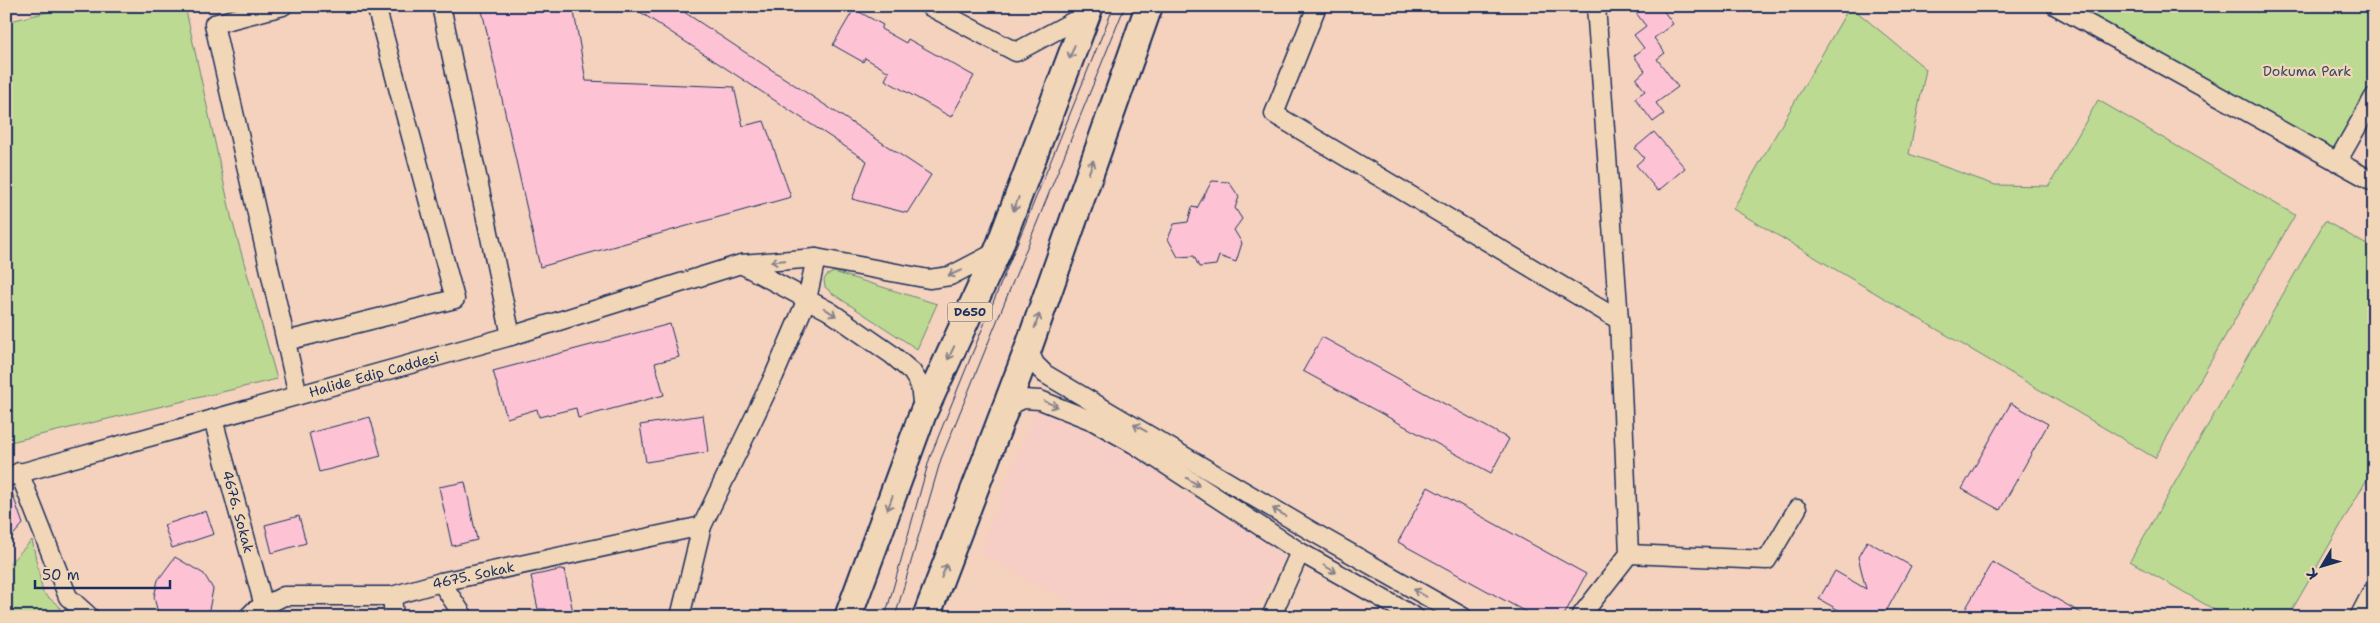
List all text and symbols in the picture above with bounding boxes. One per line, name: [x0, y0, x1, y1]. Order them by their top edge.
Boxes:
one-way arrow: [1067, 44, 1077, 59]
park label: Dokuma Park: [2263, 62, 2351, 80]
one-way arrow: [1087, 160, 1096, 175]
one-way arrow: [1010, 196, 1020, 211]
one-way arrow: [771, 256, 787, 266]
one-way arrow: [948, 269, 963, 278]
road number: D650: [948, 302, 992, 322]
one-way arrow: [822, 307, 836, 317]
one-way arrow: [1033, 313, 1043, 329]
one-way arrow: [945, 345, 955, 360]
street label: Halide Edip Caddesi: [307, 347, 441, 401]
one-way arrow: [1043, 400, 1058, 410]
one-way arrow: [1133, 423, 1147, 433]
street label: 4676. Sokak: [218, 468, 258, 555]
one-way arrow: [1186, 477, 1200, 487]
one-way arrow: [885, 495, 894, 511]
one-way arrow: [1273, 506, 1287, 516]
north arrow: [2298, 540, 2348, 590]
street label: 4675. Sokak: [430, 557, 516, 593]
scale bar: [35, 558, 170, 590]
one-way arrow: [940, 564, 949, 579]
one-way arrow: [1323, 564, 1337, 574]
text: K: [2301, 564, 2322, 583]
text: 50 m: [42, 565, 80, 585]
one-way arrow: [1413, 587, 1428, 597]

